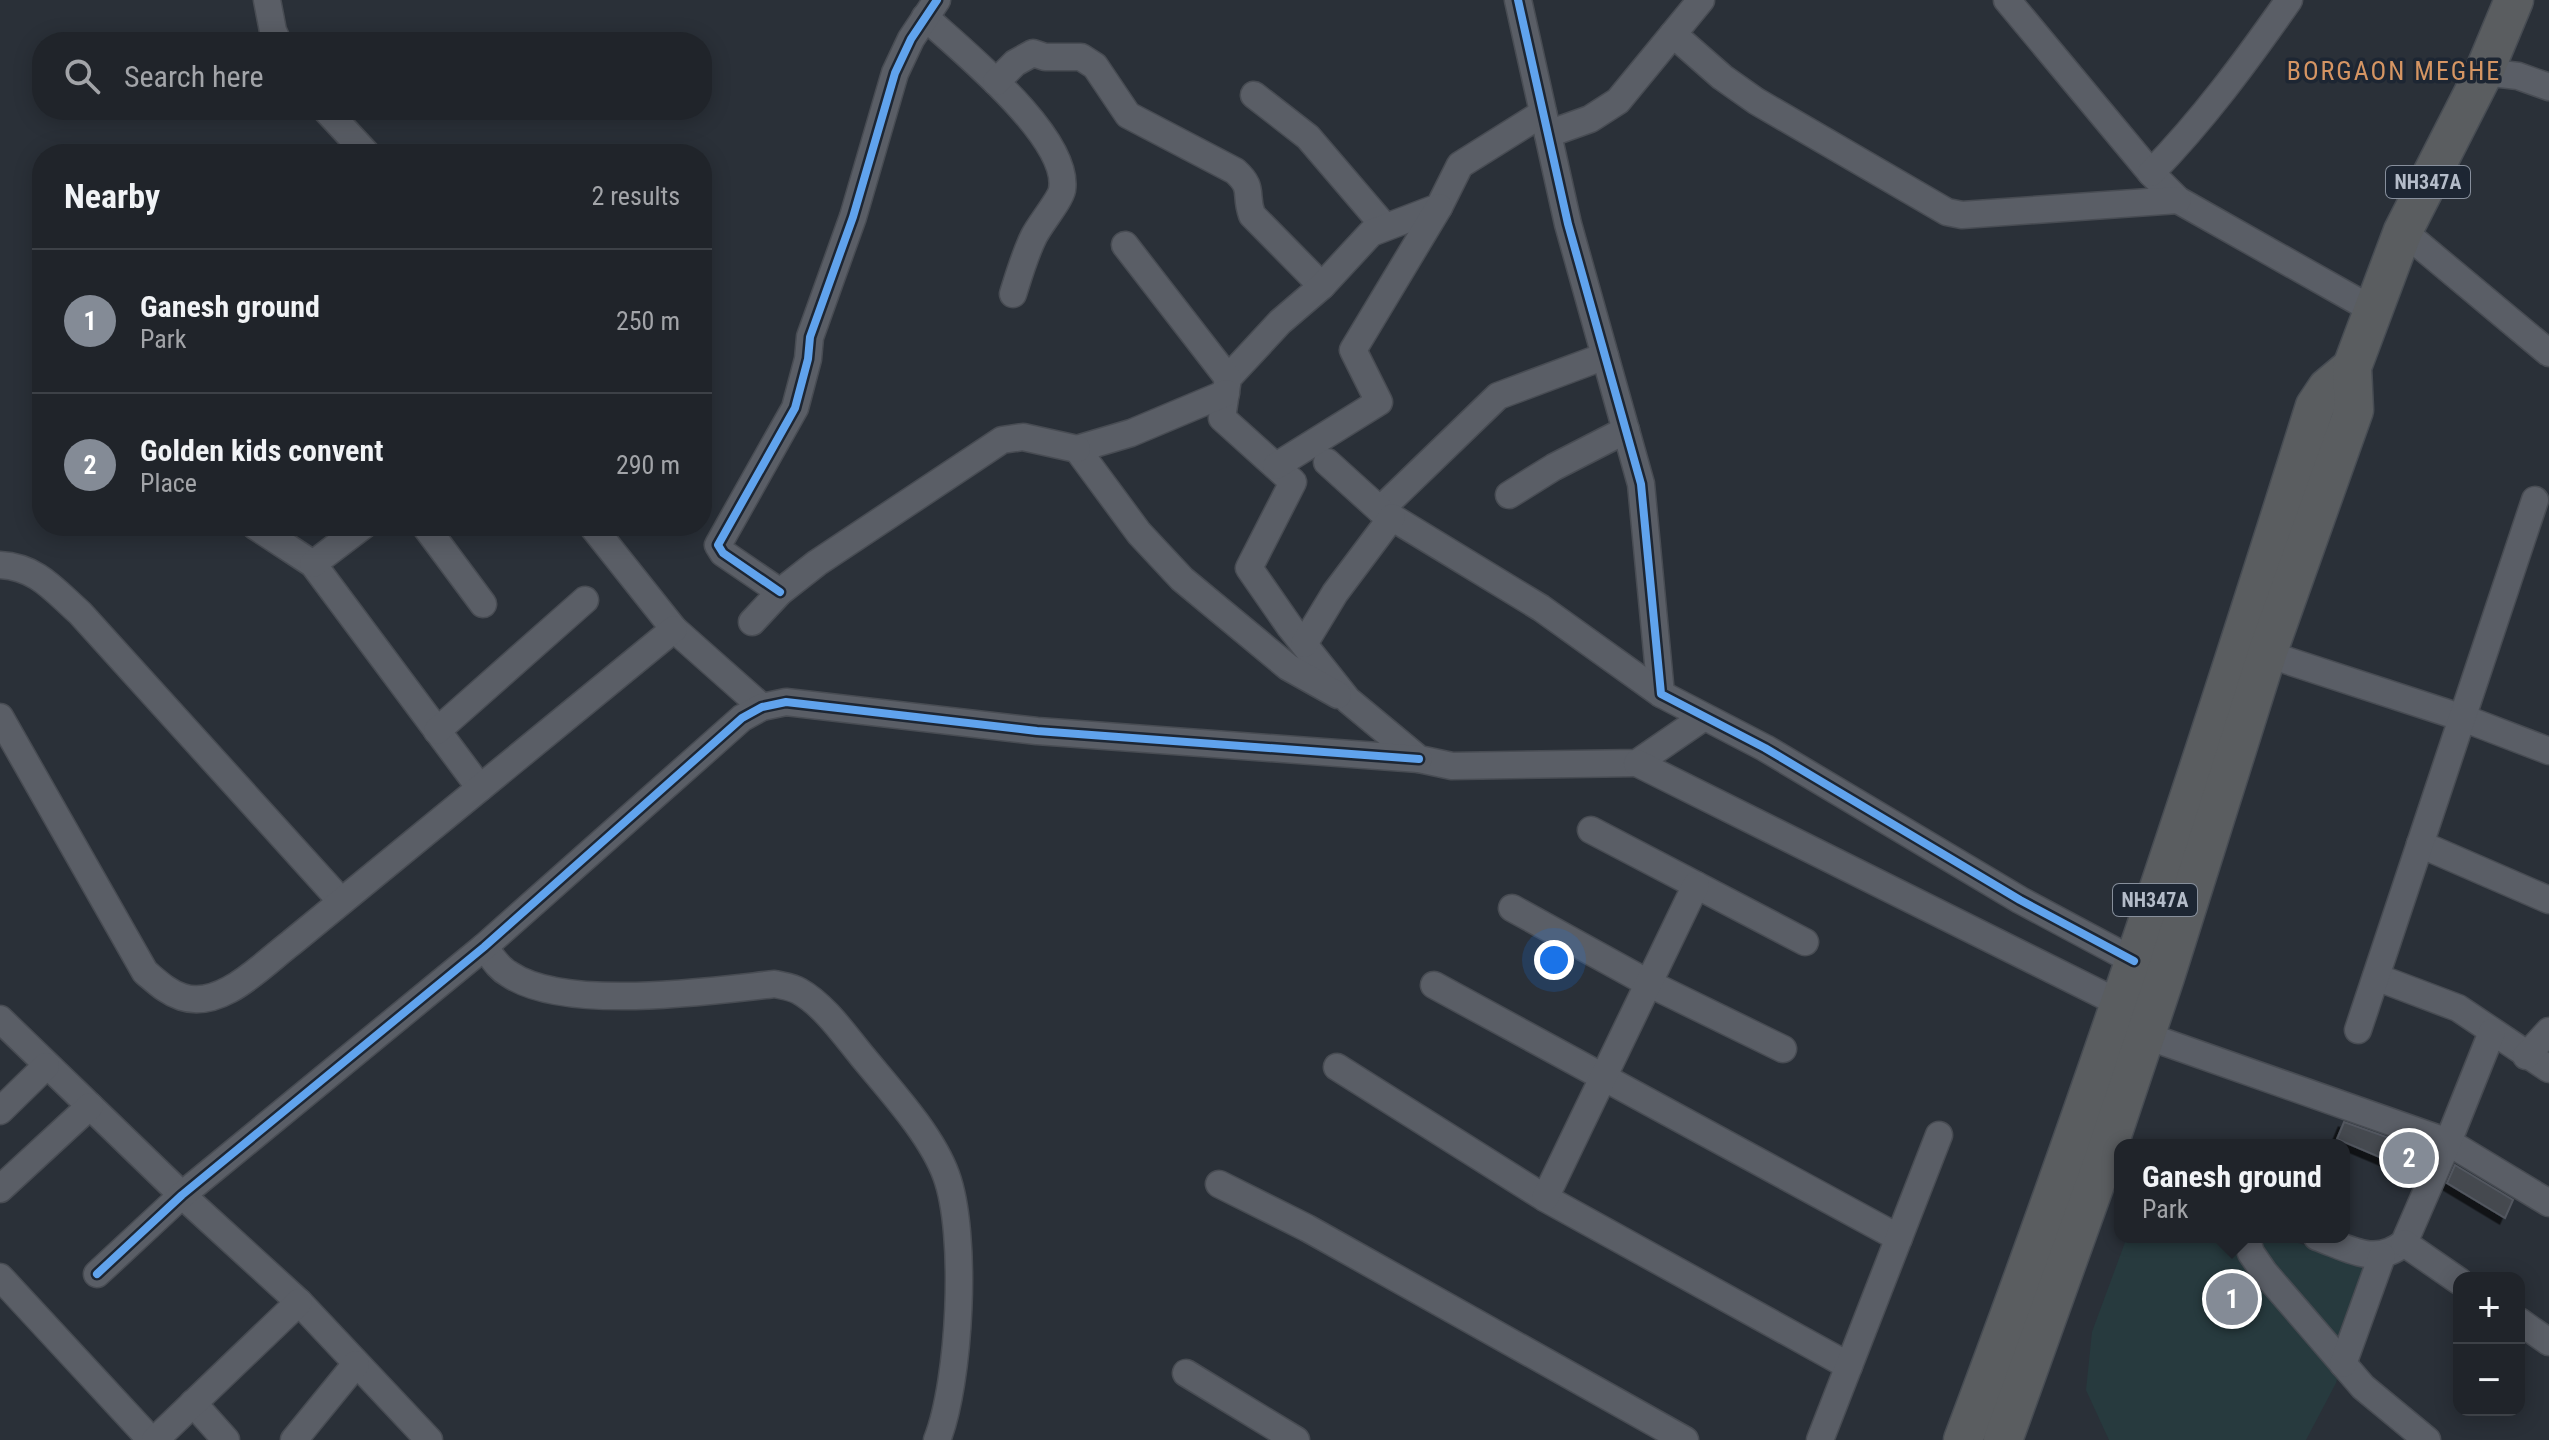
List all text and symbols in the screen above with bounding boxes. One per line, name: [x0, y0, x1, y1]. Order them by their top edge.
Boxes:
search box: [32, 32, 712, 120]
icon: search: [60, 54, 104, 98]
district label: BORGAON MEGHE: [2287, 56, 2501, 86]
text: Search here: [124, 59, 264, 94]
road number: NH347A: [2386, 166, 2470, 198]
text: Nearby: [64, 176, 160, 216]
text: 2 results: [591, 181, 680, 211]
text: Ganesh ground: [140, 289, 320, 324]
text: 1: [83, 306, 97, 336]
text: 250 m: [616, 306, 680, 336]
text: Park: [140, 324, 186, 354]
text: Golden kids convent: [140, 433, 383, 468]
text: 2: [83, 450, 97, 480]
text: 290 m: [616, 450, 680, 480]
text: Place: [140, 468, 197, 498]
road number: NH347A: [2113, 884, 2197, 916]
your location: [1534, 940, 1574, 980]
pin: 2: [2383, 1128, 2435, 1188]
popup: [2114, 1139, 2350, 1243]
text: Ganesh ground: [2142, 1159, 2322, 1194]
text: Park: [2142, 1194, 2188, 1224]
pin: 1: [2206, 1269, 2258, 1329]
map controls: [2453, 1272, 2525, 1416]
button: +: [2453, 1272, 2525, 1344]
button: −: [2453, 1344, 2525, 1416]

